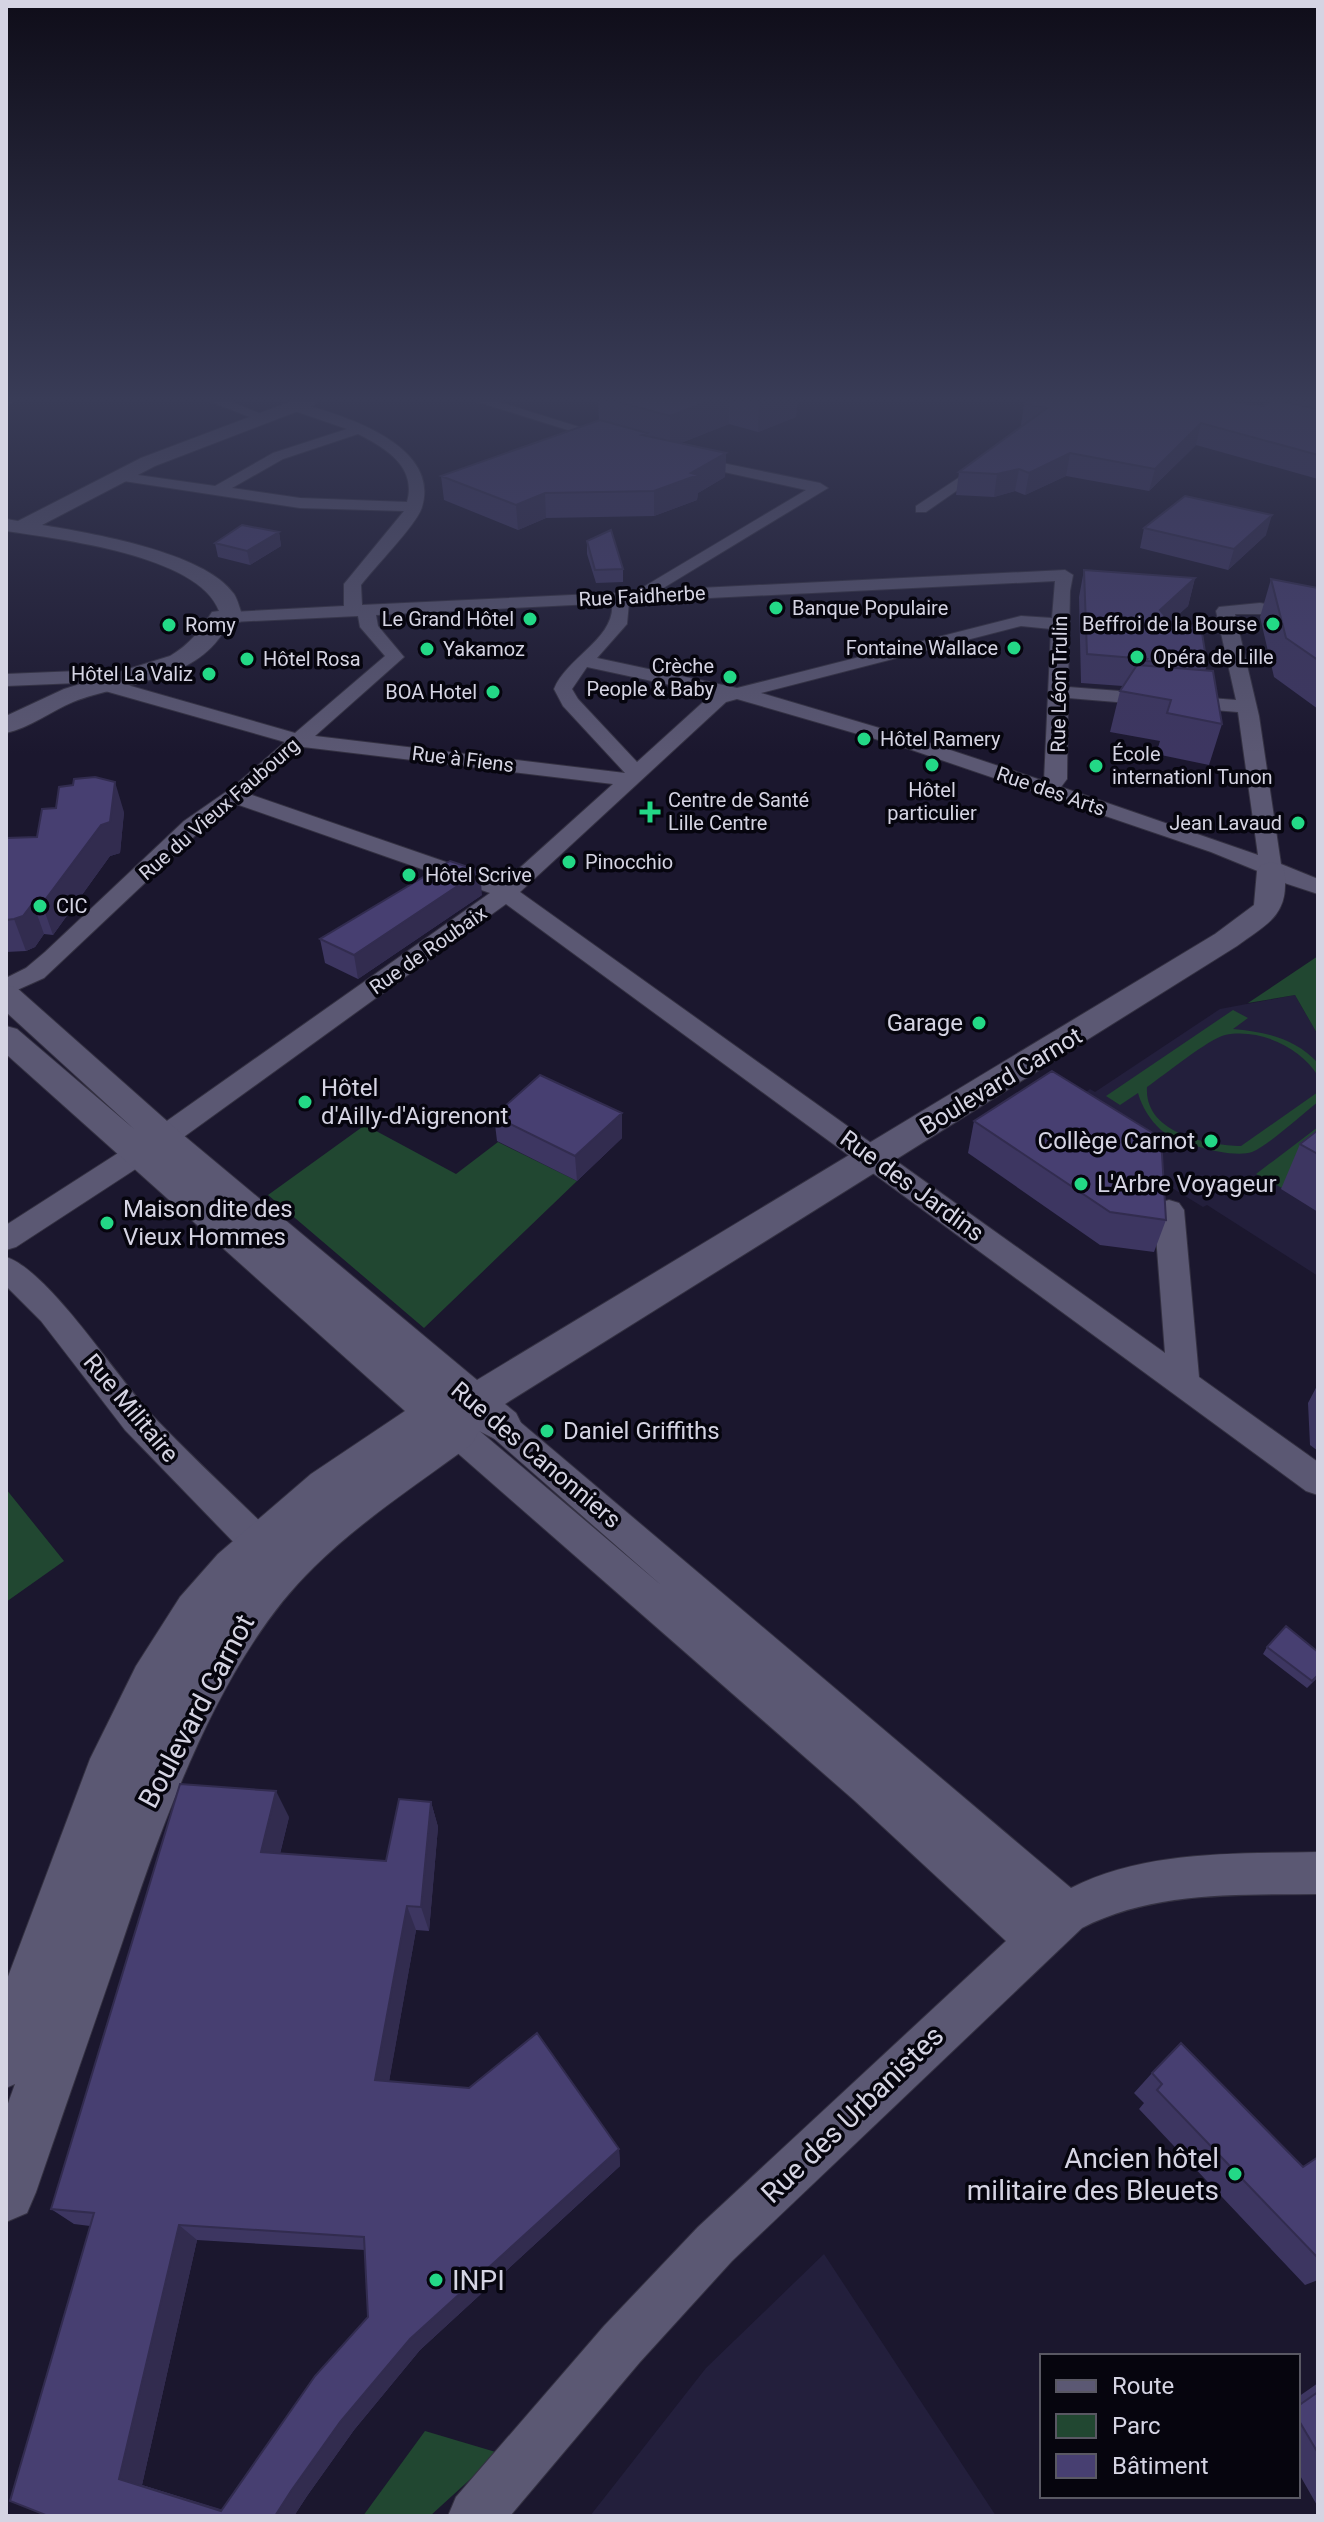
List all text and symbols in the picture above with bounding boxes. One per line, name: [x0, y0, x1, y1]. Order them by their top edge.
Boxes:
street label: Rue Faidherbe: [578, 581, 706, 611]
place label: Banque Populaire: [792, 596, 948, 620]
marker: Banque Populaire: [767, 599, 785, 617]
place label: Le Grand Hôtel: [382, 607, 514, 631]
marker: Le Grand Hôtel: [521, 610, 539, 628]
place label: Beffroi de la Bourse: [1082, 612, 1257, 636]
place label: Romy: [185, 613, 236, 637]
street label: Rue Léon Trulin: [1046, 615, 1072, 753]
marker: Beffroi de la Bourse: [1264, 615, 1282, 633]
marker: Romy: [160, 616, 178, 634]
place label: Fontaine Wallace: [846, 636, 998, 660]
place label: Yakamoz: [443, 637, 525, 661]
marker: Fontaine Wallace: [1005, 639, 1023, 657]
marker: Yakamoz: [418, 640, 436, 658]
place label: Opéra de Lille: [1153, 645, 1274, 669]
place label: Hôtel Rosa: [263, 647, 361, 671]
marker: Opéra de Lille: [1128, 648, 1146, 666]
marker: Hôtel Rosa: [238, 650, 256, 668]
place label: Crèche People & Baby: [587, 654, 715, 701]
place label: Hôtel La Valiz: [71, 662, 193, 686]
marker: Hôtel La Valiz: [200, 665, 218, 683]
marker: Crèche People & Baby: [721, 668, 739, 686]
place label: BOA Hotel: [385, 680, 477, 704]
marker: BOA Hotel: [484, 683, 502, 701]
place label: Hôtel Ramery: [880, 727, 1001, 751]
marker: Hôtel Ramery: [855, 730, 873, 748]
street label: Rue du Vieux Faubourg: [134, 733, 304, 885]
street label: Rue à Fiens: [411, 741, 515, 777]
place label: École internationl Tunon: [1112, 742, 1273, 789]
marker: Hôtel particulier: [923, 756, 941, 774]
marker: École internationl Tunon: [1087, 757, 1105, 775]
street label: Rue des Arts: [994, 761, 1108, 821]
place label: Hôtel particulier: [887, 778, 977, 825]
place label: Centre de Santé Lille Centre: [668, 788, 809, 835]
marker: Centre de Santé Lille Centre: [639, 801, 661, 823]
place label: Jean Lavaud: [1169, 811, 1282, 835]
marker: Jean Lavaud: [1289, 814, 1307, 832]
place label: Pinocchio: [585, 850, 673, 874]
marker: Pinocchio: [560, 853, 578, 871]
place label: Hôtel Scrive: [425, 863, 532, 887]
marker: Hôtel Scrive: [400, 866, 418, 884]
place label: CIC: [56, 894, 87, 918]
marker: CIC: [31, 897, 49, 915]
street label: Rue de Roubaix: [365, 901, 491, 999]
place label: Garage: [887, 1009, 963, 1037]
marker: Garage: [970, 1014, 988, 1032]
street label: Boulevard Carnot: [915, 1022, 1087, 1140]
place label: Hôtel d'Ailly-d'Aigrenont: [321, 1074, 509, 1130]
marker: Hôtel d'Ailly-d'Aigrenont: [296, 1093, 314, 1111]
street label: Rue des Jardins: [835, 1125, 989, 1247]
place label: Collège Carnot: [1038, 1127, 1195, 1155]
marker: Collège Carnot: [1202, 1132, 1220, 1150]
place label: L'Arbre Voyageur: [1097, 1170, 1277, 1198]
marker: L'Arbre Voyageur: [1072, 1175, 1090, 1193]
place label: Maison dite des Vieux Hommes: [123, 1195, 293, 1251]
marker: Maison dite des Vieux Hommes: [98, 1214, 116, 1232]
street label: Rue Militaire: [78, 1348, 184, 1468]
street label: Rue des Canonniers: [446, 1376, 626, 1534]
place label: Daniel Griffiths: [563, 1417, 720, 1445]
marker: Daniel Griffiths: [538, 1422, 556, 1440]
street label: Boulevard Carnot: [132, 1609, 261, 1814]
street label: Rue des Urbanistes: [754, 2019, 950, 2210]
place label: Ancien hôtel militaire des Bleuets: [967, 2142, 1219, 2207]
marker: Ancien hôtel militaire des Bleuets: [1226, 2165, 1244, 2183]
place label: INPI: [452, 2264, 505, 2297]
marker: INPI: [427, 2271, 445, 2289]
legend: [1040, 2354, 1300, 2498]
text: Route: [1112, 2372, 1174, 2400]
text: Parc: [1112, 2412, 1161, 2440]
text: Bâtiment: [1112, 2452, 1209, 2480]

